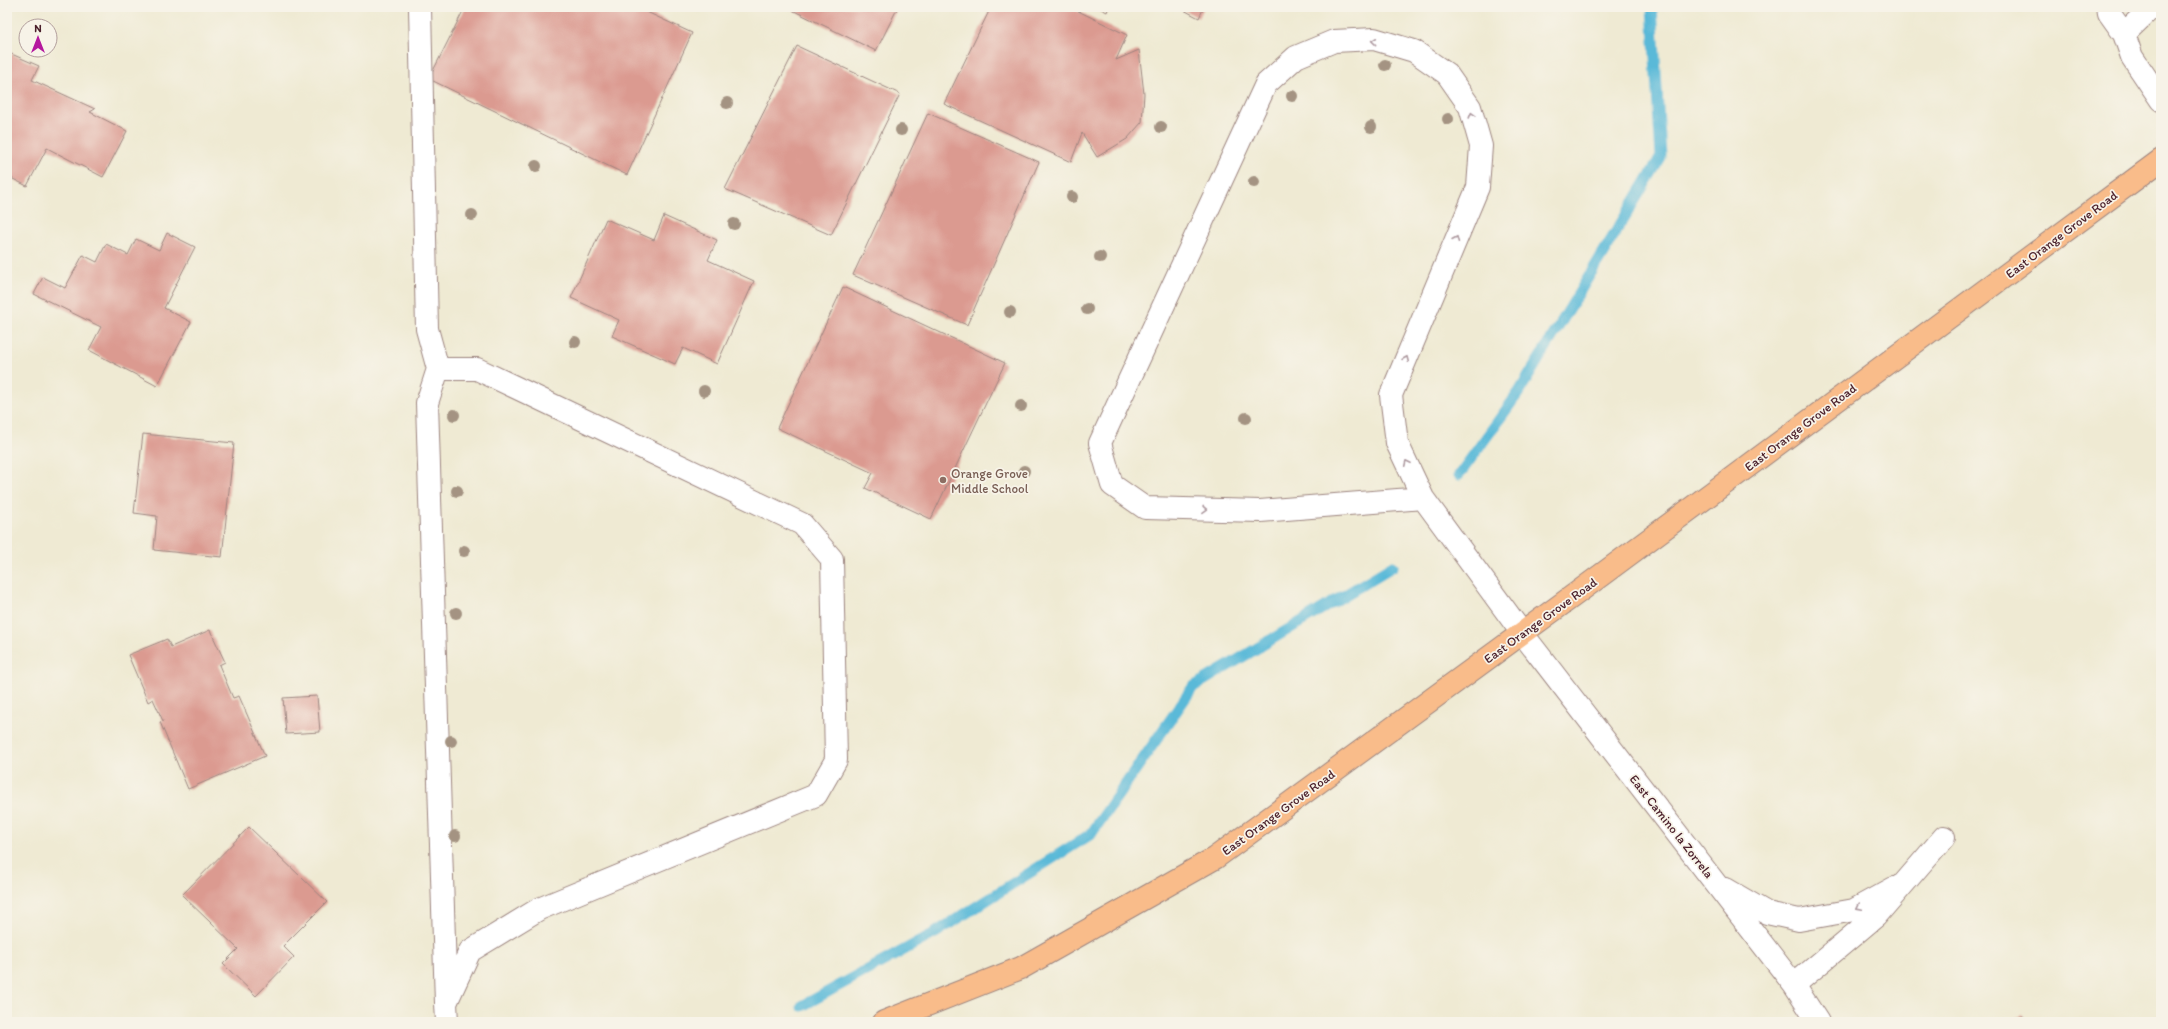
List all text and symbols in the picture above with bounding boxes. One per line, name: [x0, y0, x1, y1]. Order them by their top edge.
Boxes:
north arrow: [18, 18, 58, 58]
text: N: [34, 22, 42, 35]
one-way arrow: [1371, 36, 1377, 45]
one-way arrow: [1468, 112, 1477, 119]
street label: East Orange Grove Road: [2003, 187, 2120, 281]
one-way arrow: [1452, 236, 1460, 243]
one-way arrow: [1402, 356, 1410, 363]
street label: East Orange Grove Road: [1742, 380, 1859, 474]
one-way arrow: [1404, 460, 1412, 467]
place label: Orange Grove Middle School: [951, 466, 1029, 496]
marker: Orange Grove Middle School: [938, 475, 948, 485]
one-way arrow: [1202, 505, 1208, 514]
street label: East Orange Grove Road: [1481, 574, 1600, 666]
street label: East Orange Grove Road: [1219, 766, 1338, 858]
street label: East Camino la Zorrela: [1627, 772, 1717, 881]
one-way arrow: [1855, 902, 1863, 910]

